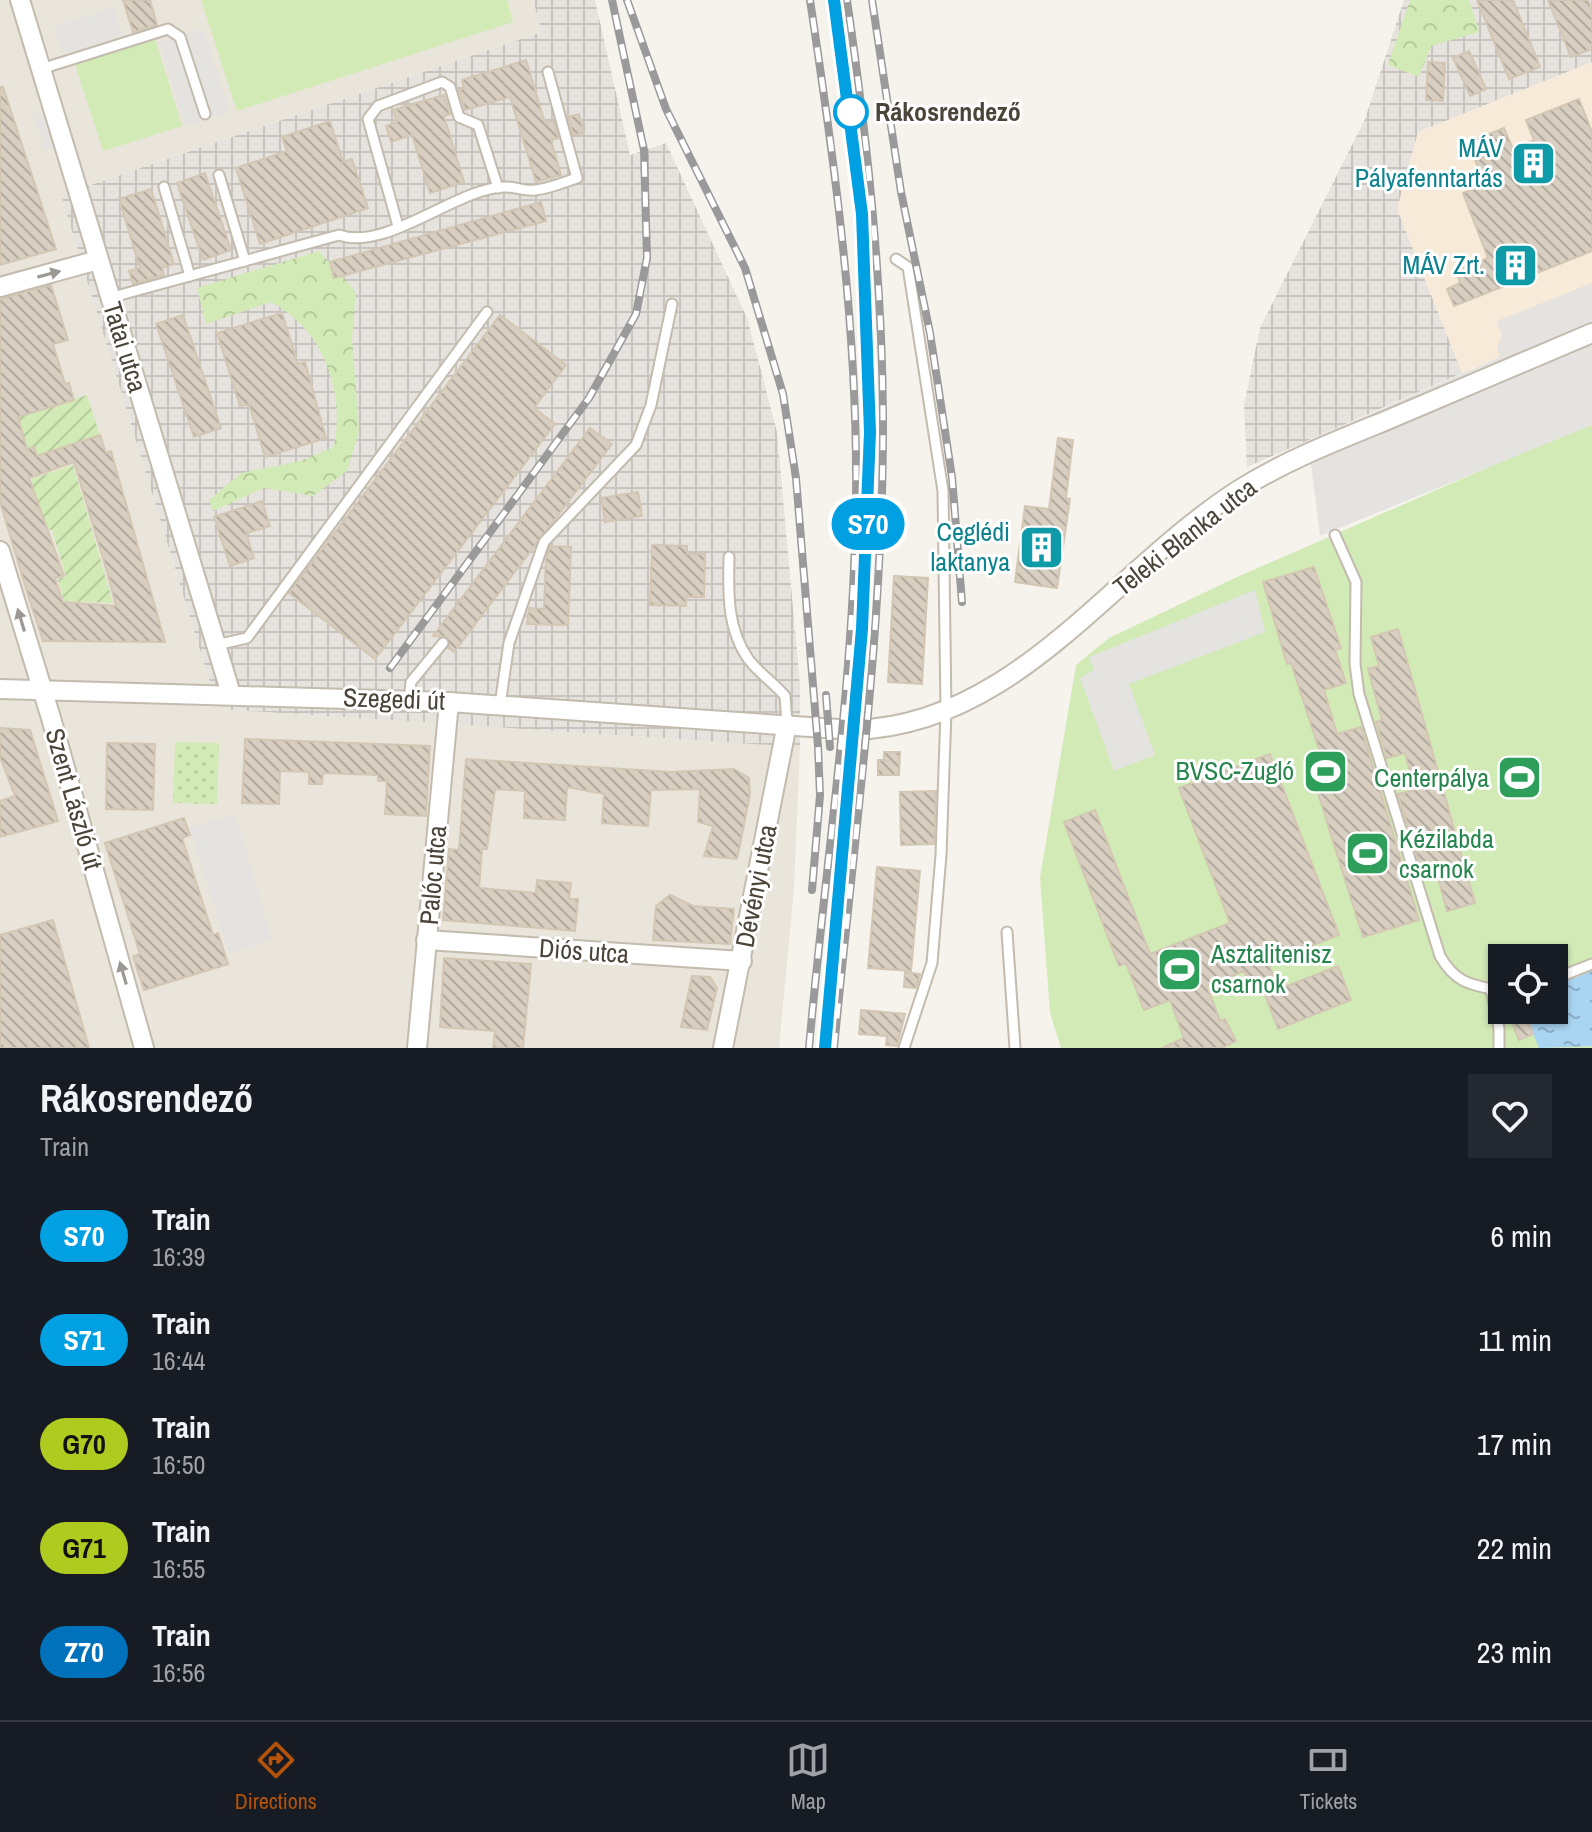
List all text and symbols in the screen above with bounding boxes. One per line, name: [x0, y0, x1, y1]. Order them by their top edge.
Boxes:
place label: Rákosrendező: [875, 94, 1021, 129]
marker: Rákosrendező: [834, 95, 868, 129]
place label: MÁV Pályafenntartás: [1355, 130, 1504, 195]
building icon: MÁV Pályafenntartás: [1510, 139, 1558, 187]
building icon: MÁV Zrt.: [1492, 241, 1540, 289]
place label: MÁV Zrt.: [1402, 247, 1485, 282]
one-way arrow: [37, 267, 62, 279]
street label: Tatai utca: [95, 297, 156, 397]
street label: Teleki Blanka utca: [1106, 469, 1264, 604]
line badge: S70: [822, 498, 914, 550]
text: S70: [848, 505, 888, 543]
place label: Ceglédi laktanya: [931, 514, 1010, 579]
building icon: Ceglédi laktanya: [1017, 523, 1065, 571]
one-way arrow: [15, 608, 27, 632]
street label: Szegedi út: [342, 679, 446, 718]
street label: Szent László út: [38, 724, 111, 874]
sports icon: BVSC-Zugló: [1301, 747, 1349, 795]
place label: BVSC-Zugló: [1176, 753, 1294, 788]
sports icon: Centerpálya: [1496, 754, 1544, 802]
place label: Centerpálya: [1374, 760, 1489, 795]
street label: Dévényi utca: [726, 821, 785, 950]
place label: Kézilabda csarnok: [1399, 821, 1494, 886]
street label: Palóc utca: [411, 824, 454, 926]
sports icon: Kézilabda csarnok: [1344, 830, 1392, 878]
street label: Diós utca: [538, 930, 630, 971]
place label: Asztalitenisz csarnok: [1210, 936, 1332, 1001]
map controls: [1488, 944, 1568, 1024]
button: locate: [1488, 944, 1568, 1024]
sports icon: Asztalitenisz csarnok: [1156, 945, 1204, 993]
one-way arrow: [116, 960, 129, 984]
text: Rákosrendező: [40, 1073, 253, 1124]
button: heart: [1468, 1074, 1552, 1158]
text: Train: [40, 1129, 89, 1164]
text: Train: [152, 1199, 211, 1239]
text: 6 min: [1490, 1216, 1552, 1256]
text: S70: [64, 1217, 104, 1255]
text: 16:39: [152, 1239, 205, 1274]
text: Train: [152, 1303, 211, 1343]
text: 11 min: [1479, 1320, 1552, 1360]
text: S71: [64, 1321, 104, 1359]
text: 16:44: [152, 1343, 205, 1378]
text: Train: [152, 1407, 211, 1447]
text: 17 min: [1477, 1424, 1552, 1464]
text: G70: [62, 1425, 106, 1463]
text: 16:50: [152, 1447, 205, 1482]
text: Train: [152, 1511, 211, 1551]
text: 22 min: [1477, 1528, 1552, 1568]
text: G71: [62, 1529, 106, 1567]
text: 16:55: [152, 1551, 205, 1586]
text: Train: [152, 1615, 211, 1655]
text: 23 min: [1477, 1632, 1552, 1672]
text: Z70: [64, 1633, 104, 1671]
text: 16:56: [152, 1655, 205, 1690]
tab: Directions: [235, 1738, 317, 1816]
tab: Map: [786, 1738, 830, 1816]
tab: Tickets: [1300, 1738, 1357, 1816]

